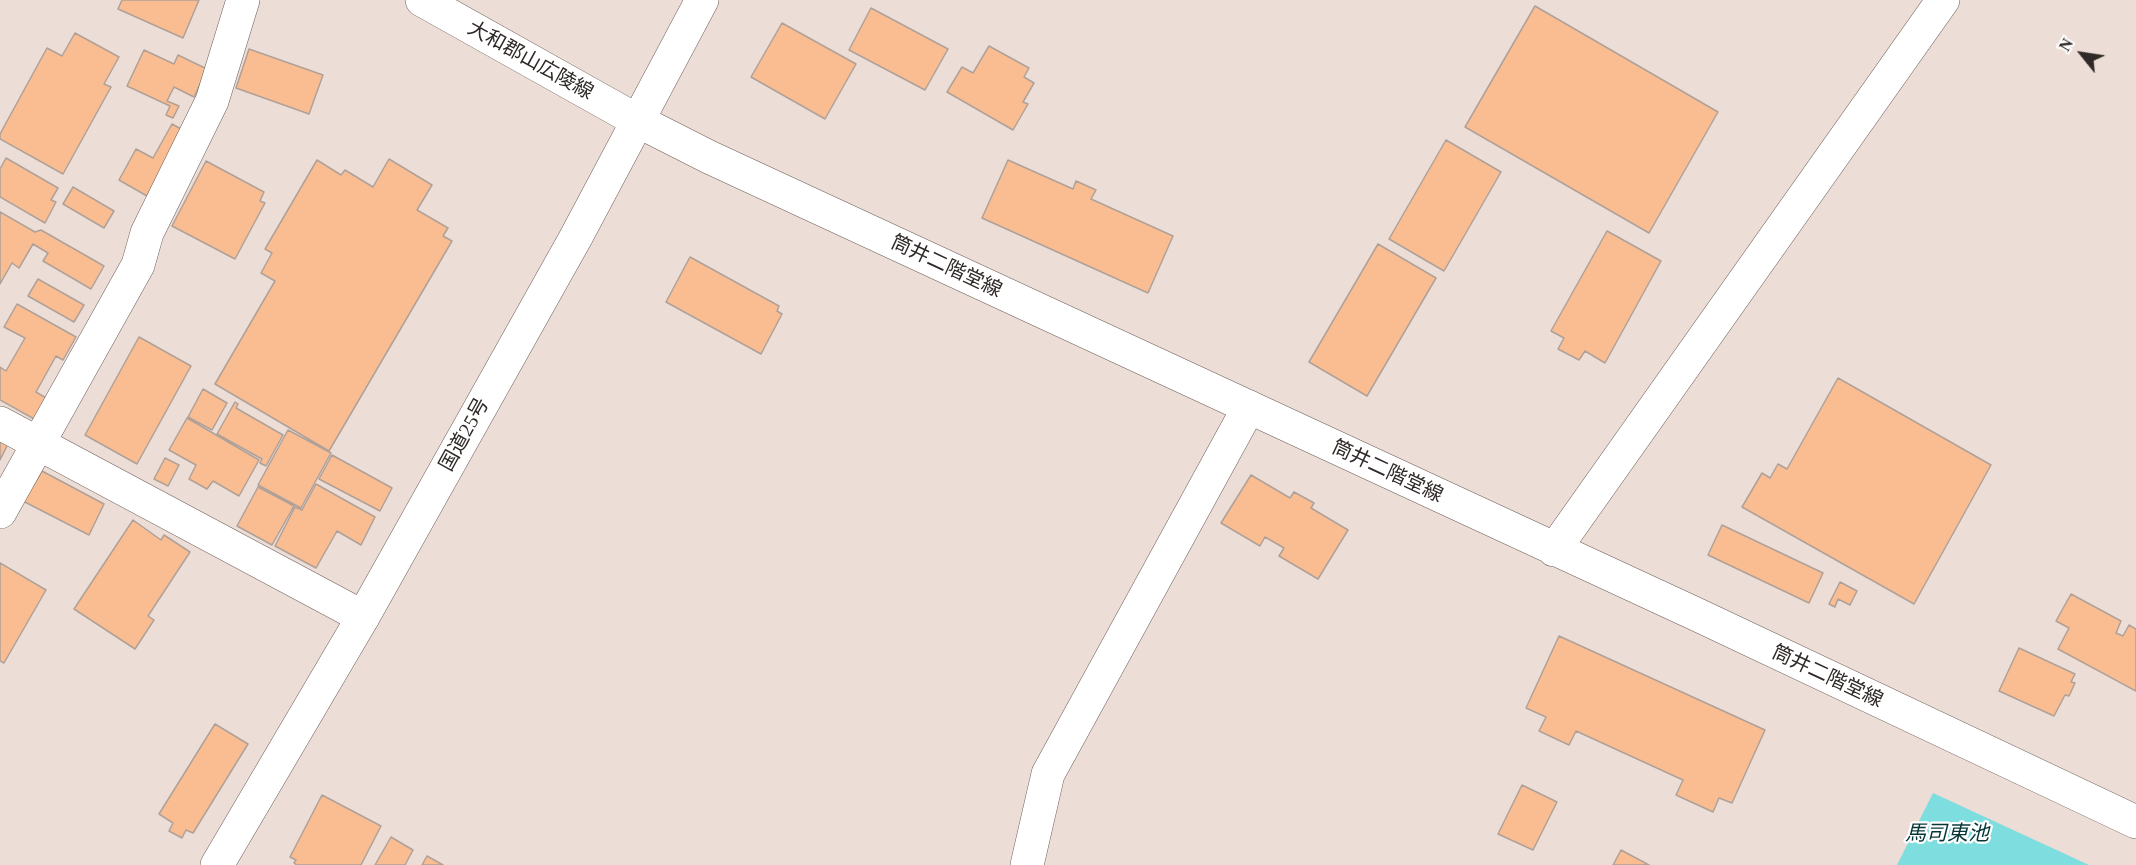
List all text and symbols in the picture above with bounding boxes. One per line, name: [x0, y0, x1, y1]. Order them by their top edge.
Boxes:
street label: 大和郡山広陵線: [463, 17, 597, 105]
north arrow: [2052, 24, 2112, 84]
text: N: [2056, 35, 2076, 54]
street label: 筒井二階堂線: [887, 231, 1005, 303]
street label: 国道25号: [435, 394, 495, 476]
street label: 筒井二階堂線: [1328, 436, 1446, 508]
street label: 筒井二階堂線: [1768, 641, 1886, 713]
water label: 馬司東池: [1905, 821, 1989, 847]

